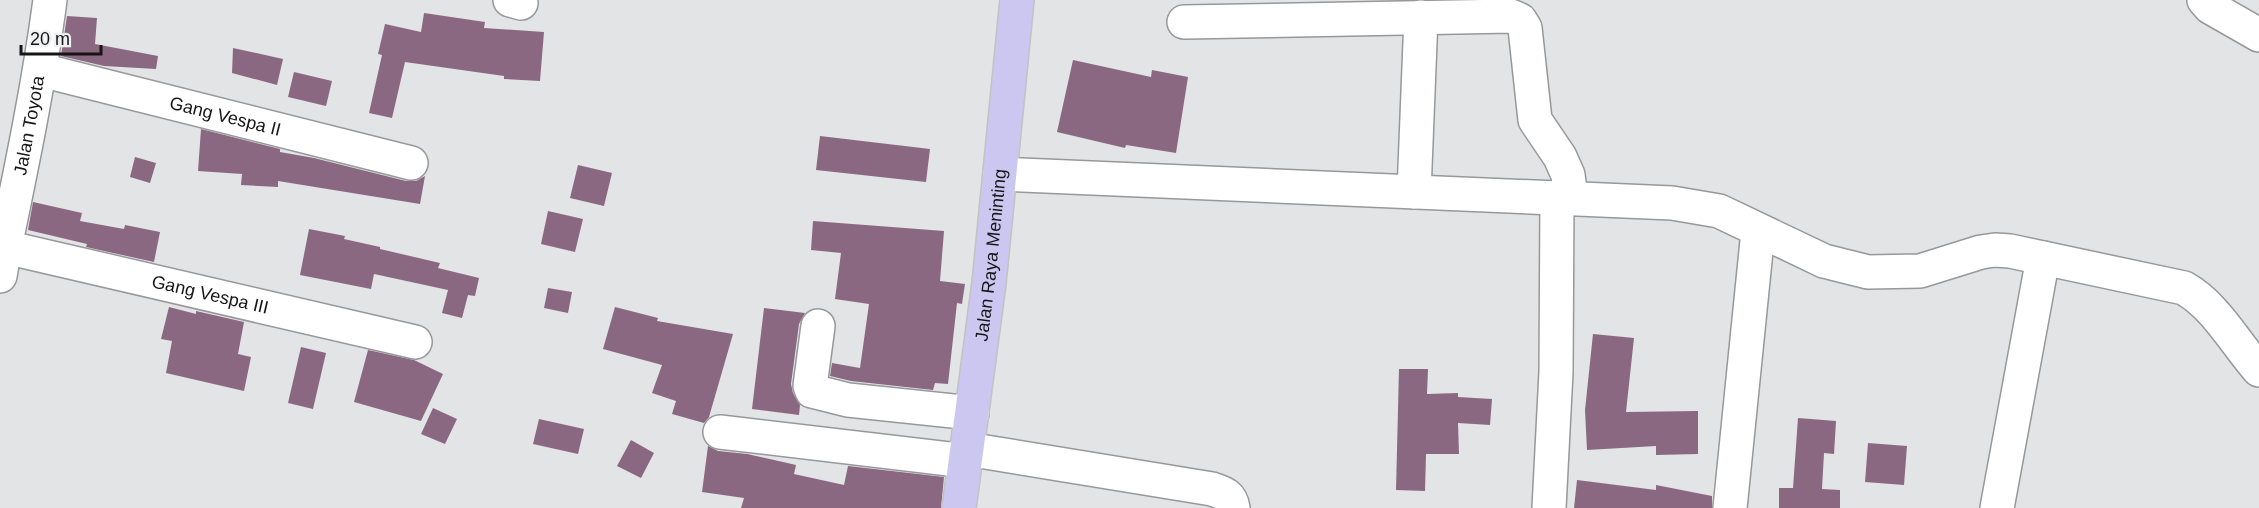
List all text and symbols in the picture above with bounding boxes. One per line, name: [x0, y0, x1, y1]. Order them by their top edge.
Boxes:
scale bar: [21, 18, 100, 56]
text: 20 m: [30, 29, 70, 49]
street label: Jalan Toyota: [10, 73, 48, 177]
street label: Gang Vespa II: [167, 93, 283, 140]
street label: Jalan Raya Meninting: [971, 168, 1010, 342]
street label: Gang Vespa III: [150, 271, 270, 318]

